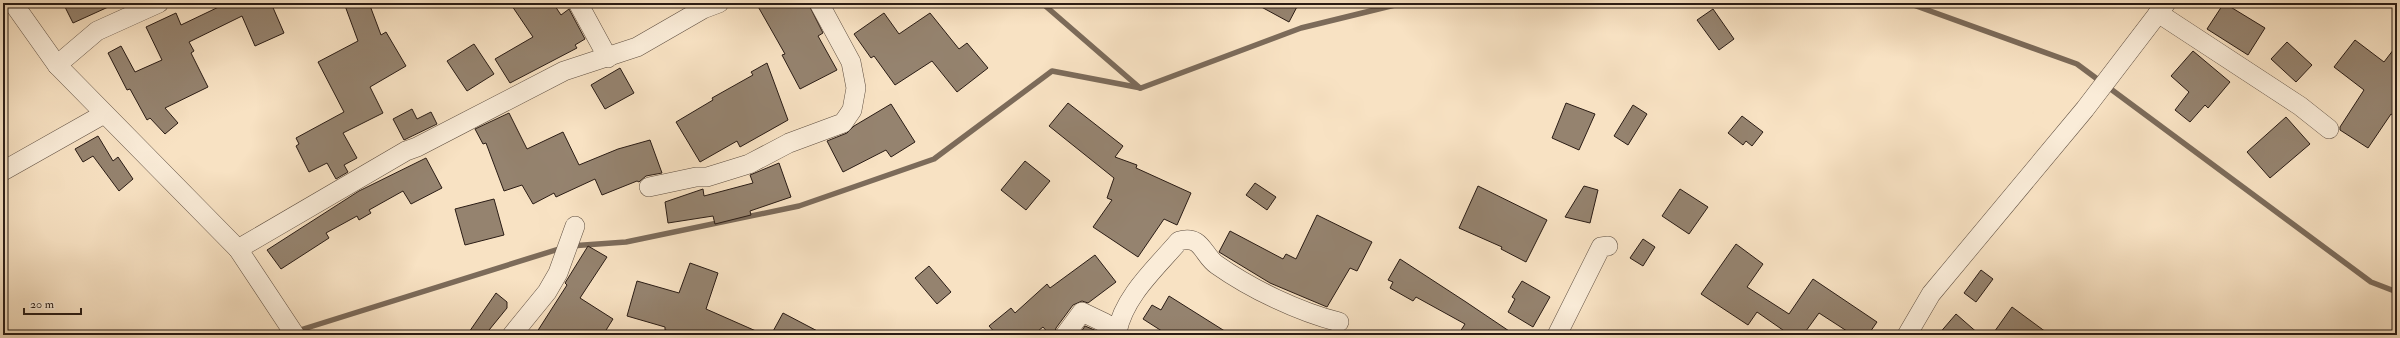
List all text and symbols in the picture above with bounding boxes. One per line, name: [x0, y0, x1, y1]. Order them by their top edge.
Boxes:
scale bar: [24, 290, 81, 316]
text: 20 m: [30, 297, 55, 312]

